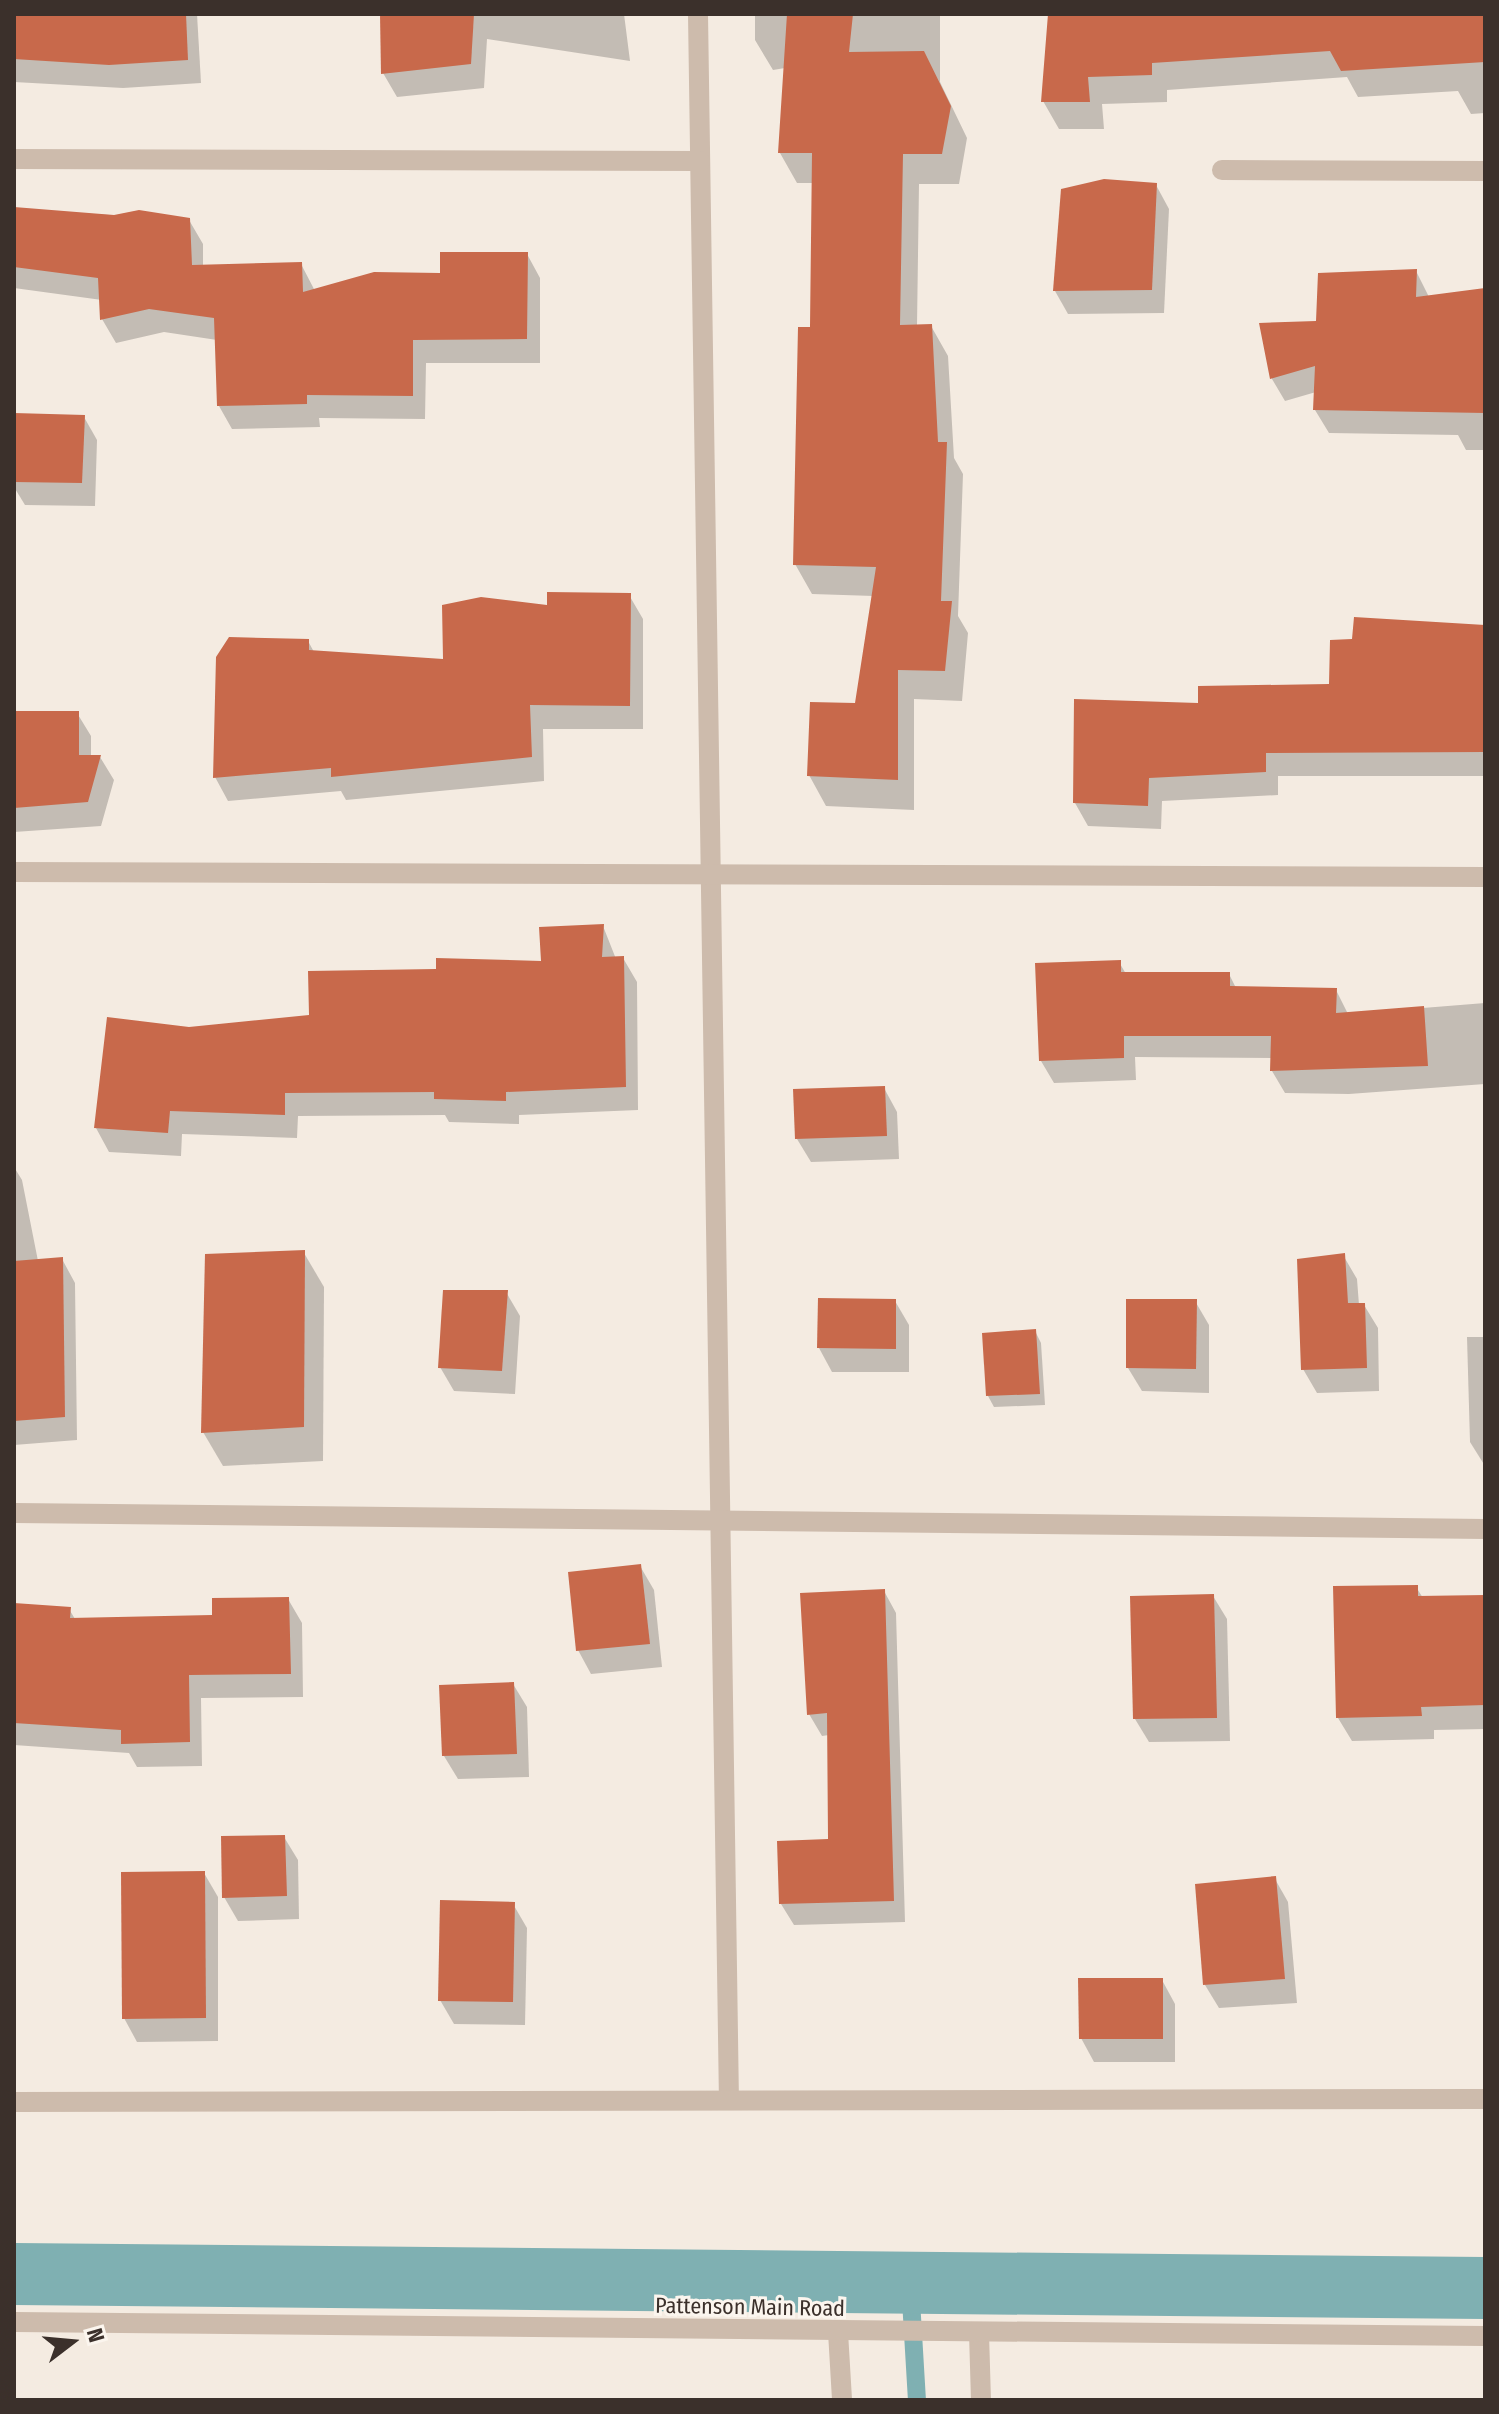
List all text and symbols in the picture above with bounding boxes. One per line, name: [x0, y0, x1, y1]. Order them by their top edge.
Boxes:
street label: Pattenson Main Road: [655, 2292, 845, 2322]
north arrow: [32, 2302, 112, 2382]
text: N: [81, 2325, 110, 2345]

